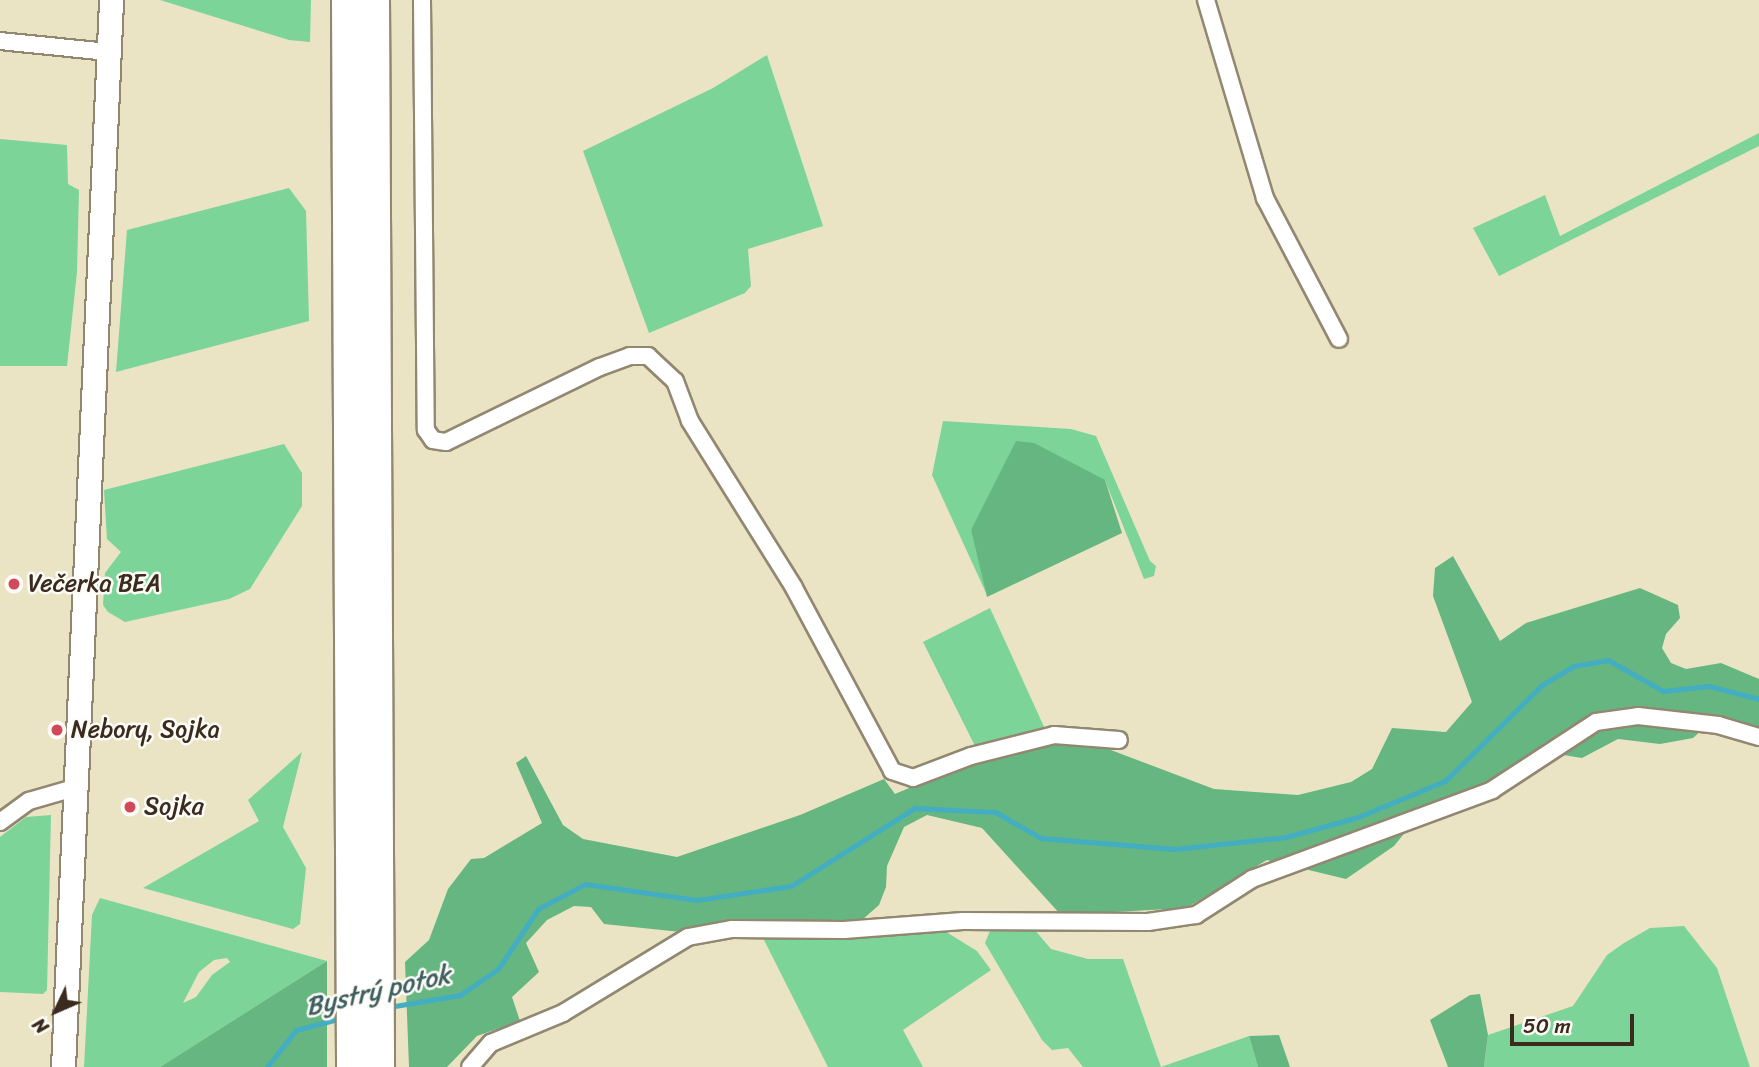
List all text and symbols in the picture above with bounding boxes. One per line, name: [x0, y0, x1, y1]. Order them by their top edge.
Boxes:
place label: Večerka BEA: [28, 570, 161, 598]
marker: Večerka BEA: [6, 576, 22, 592]
place label: Nebory, Sojka: [71, 716, 220, 744]
marker: Nebory, Sojka: [49, 722, 65, 738]
place label: Sojka: [144, 793, 204, 821]
marker: Sojka: [122, 799, 138, 815]
water label: Bystrý potok: [302, 959, 454, 1023]
north arrow: [21, 976, 91, 1046]
scale bar: [1514, 1000, 1638, 1044]
text: 50 m: [1523, 1007, 1571, 1045]
text: N: [24, 1010, 57, 1042]

